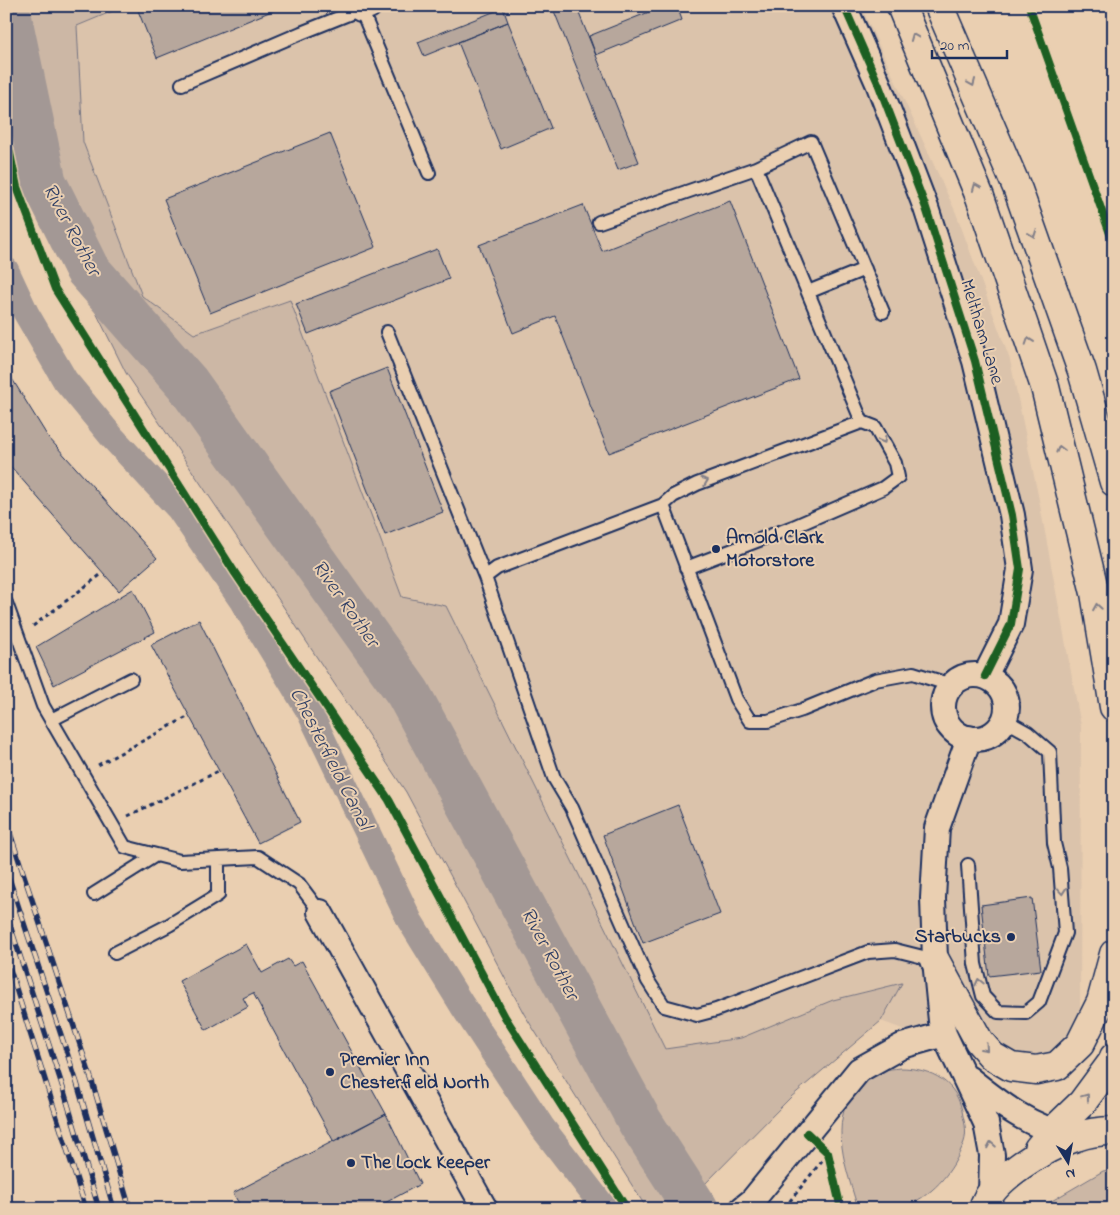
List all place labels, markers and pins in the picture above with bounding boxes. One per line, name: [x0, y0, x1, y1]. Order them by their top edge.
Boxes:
place label: Arnold Clark Motorstore: [726, 524, 825, 576]
marker: Arnold Clark Motorstore: [710, 543, 722, 555]
place label: Starbucks: [915, 923, 1001, 952]
marker: Starbucks: [1005, 931, 1017, 943]
place label: Premier Inn Chesterfield North: [340, 1046, 489, 1098]
marker: Premier Inn Chesterfield North: [324, 1066, 336, 1078]
place label: The Lock Keeper: [361, 1149, 491, 1178]
marker: The Lock Keeper: [345, 1157, 357, 1169]

